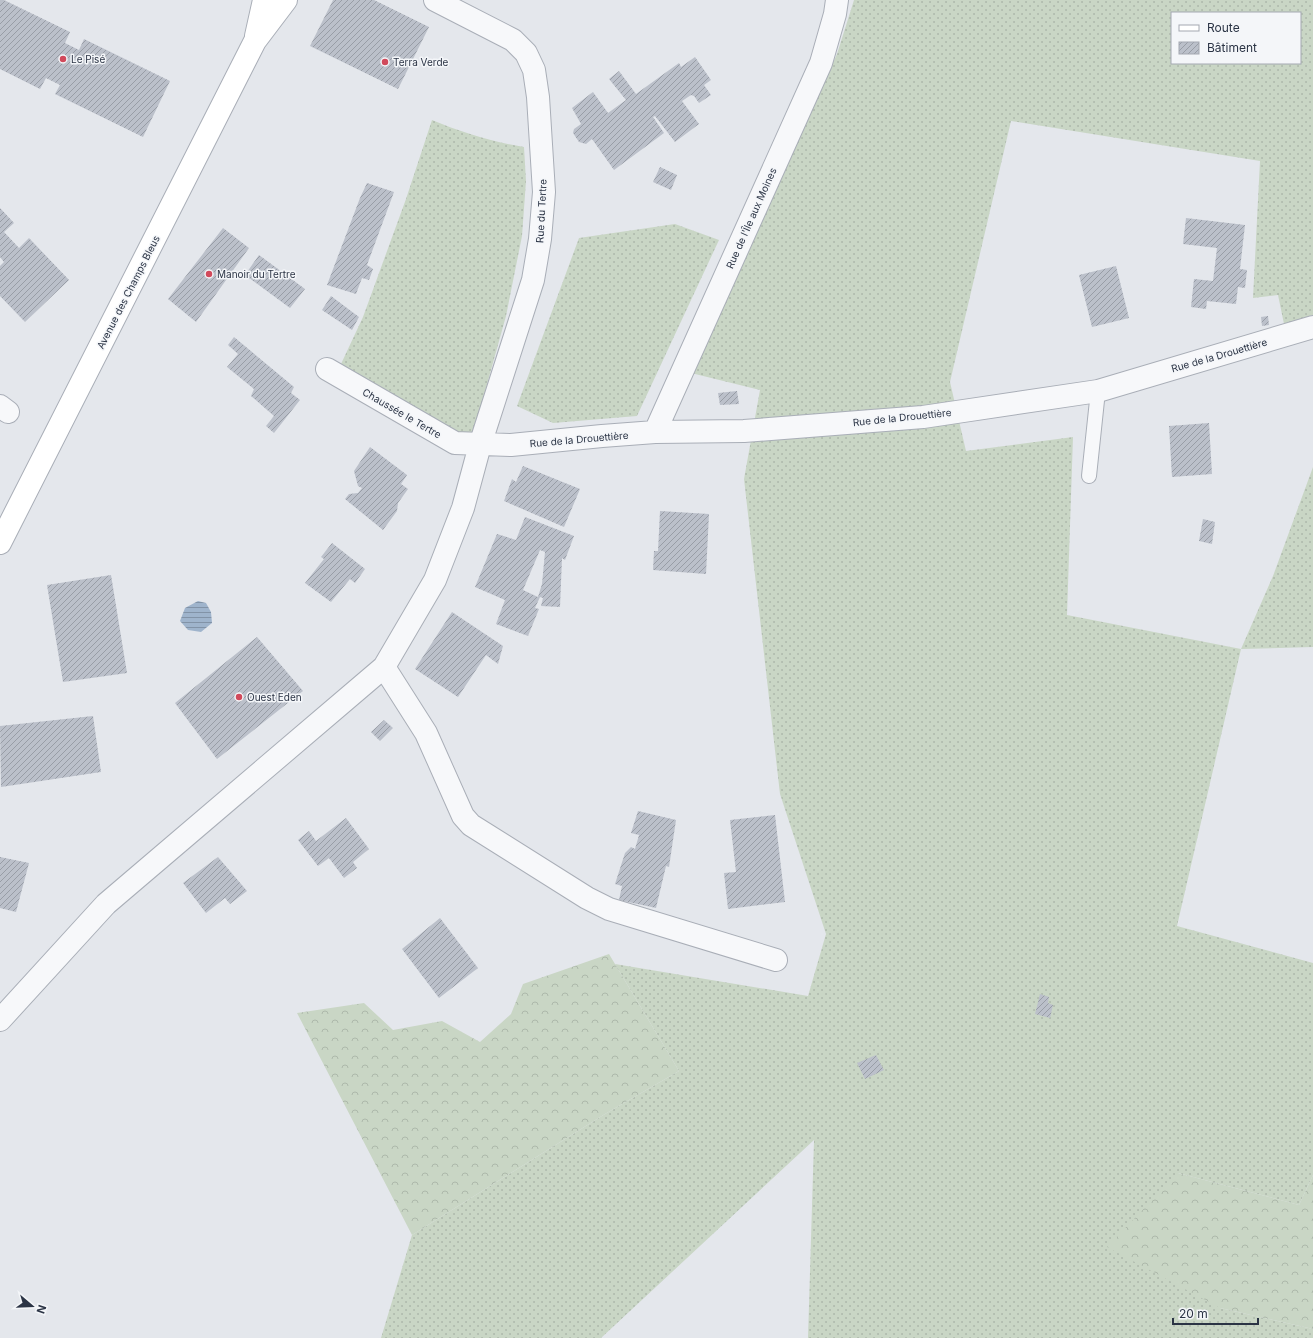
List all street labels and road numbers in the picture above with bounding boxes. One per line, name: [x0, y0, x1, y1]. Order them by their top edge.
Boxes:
street label: Rue de l'Île aux Moines: [723, 166, 779, 270]
street label: Rue du Tertre: [533, 179, 549, 243]
street label: Avenue des Champs Bleus: [94, 233, 162, 351]
street label: Rue de la Drouettière: [1170, 336, 1268, 374]
street label: Chaussée le Tertre: [360, 386, 444, 441]
street label: Rue de la Drouettière: [852, 406, 952, 428]
street label: Rue de la Drouettière: [529, 429, 629, 449]

